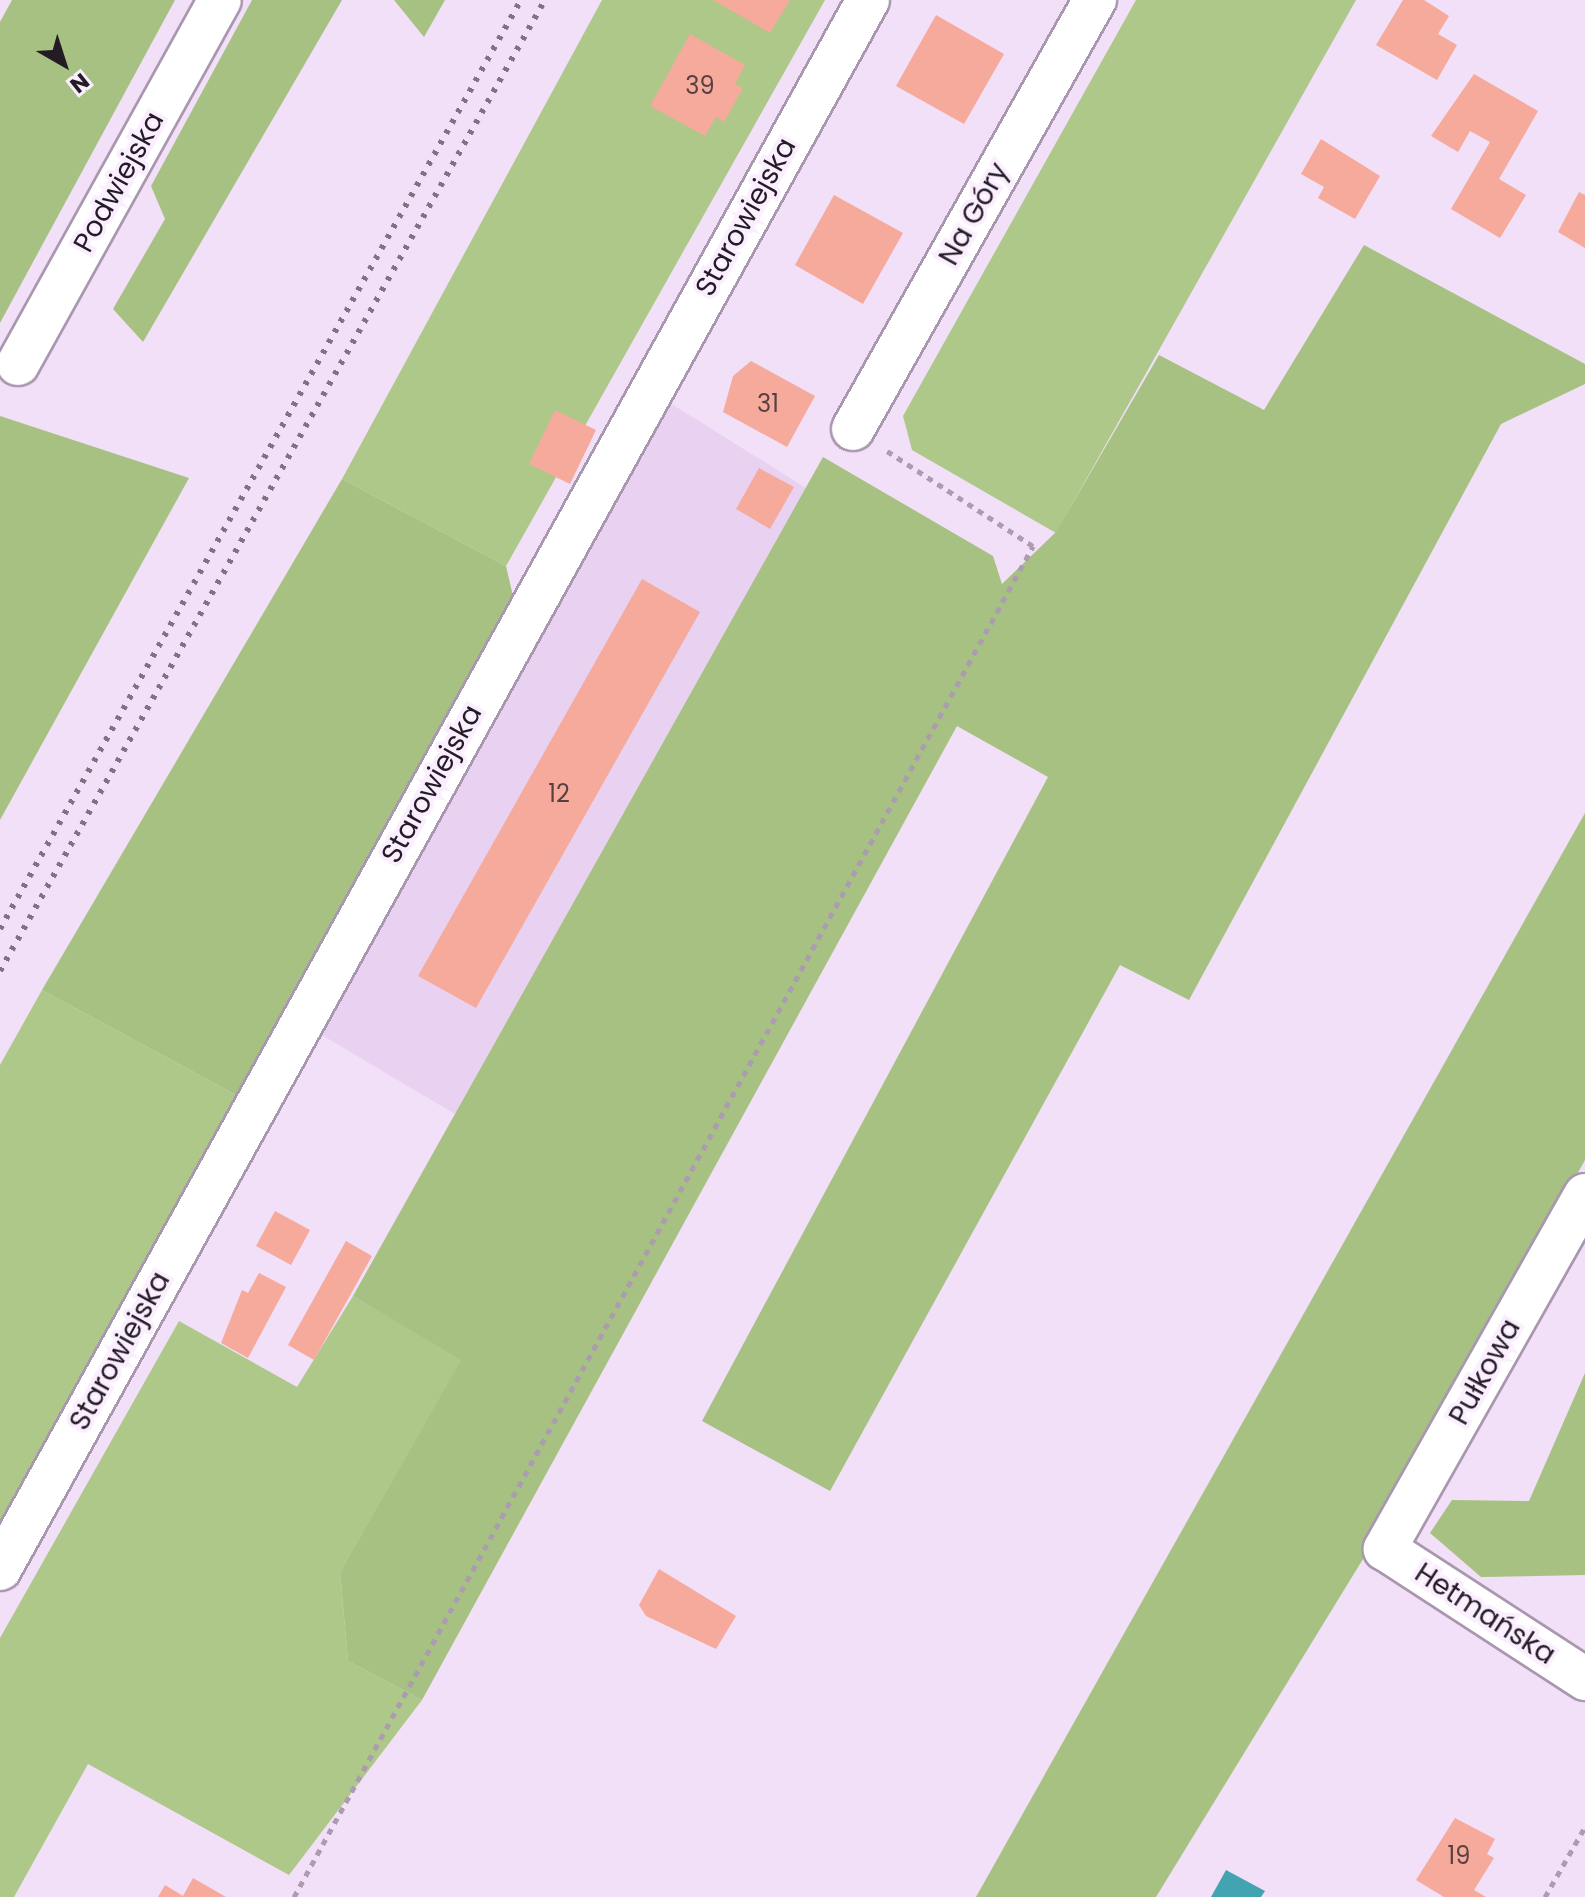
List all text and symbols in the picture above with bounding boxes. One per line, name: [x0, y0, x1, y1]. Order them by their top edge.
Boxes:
north arrow: [24, 24, 104, 104]
text: N: [63, 66, 96, 100]
house number: 39: [685, 72, 715, 100]
street label: Podwiejska: [67, 106, 171, 258]
street label: Starowiejska: [689, 132, 803, 302]
street label: Na Góry: [932, 157, 1016, 271]
house number: 31: [757, 390, 779, 418]
street label: Starowiejska: [375, 699, 489, 869]
house number: 12: [548, 780, 570, 808]
street label: Starowiejska: [63, 1266, 177, 1436]
street label: Pułkowa: [1442, 1313, 1528, 1431]
street label: Hetmańska: [1409, 1556, 1561, 1672]
house number: 19: [1448, 1842, 1470, 1870]

